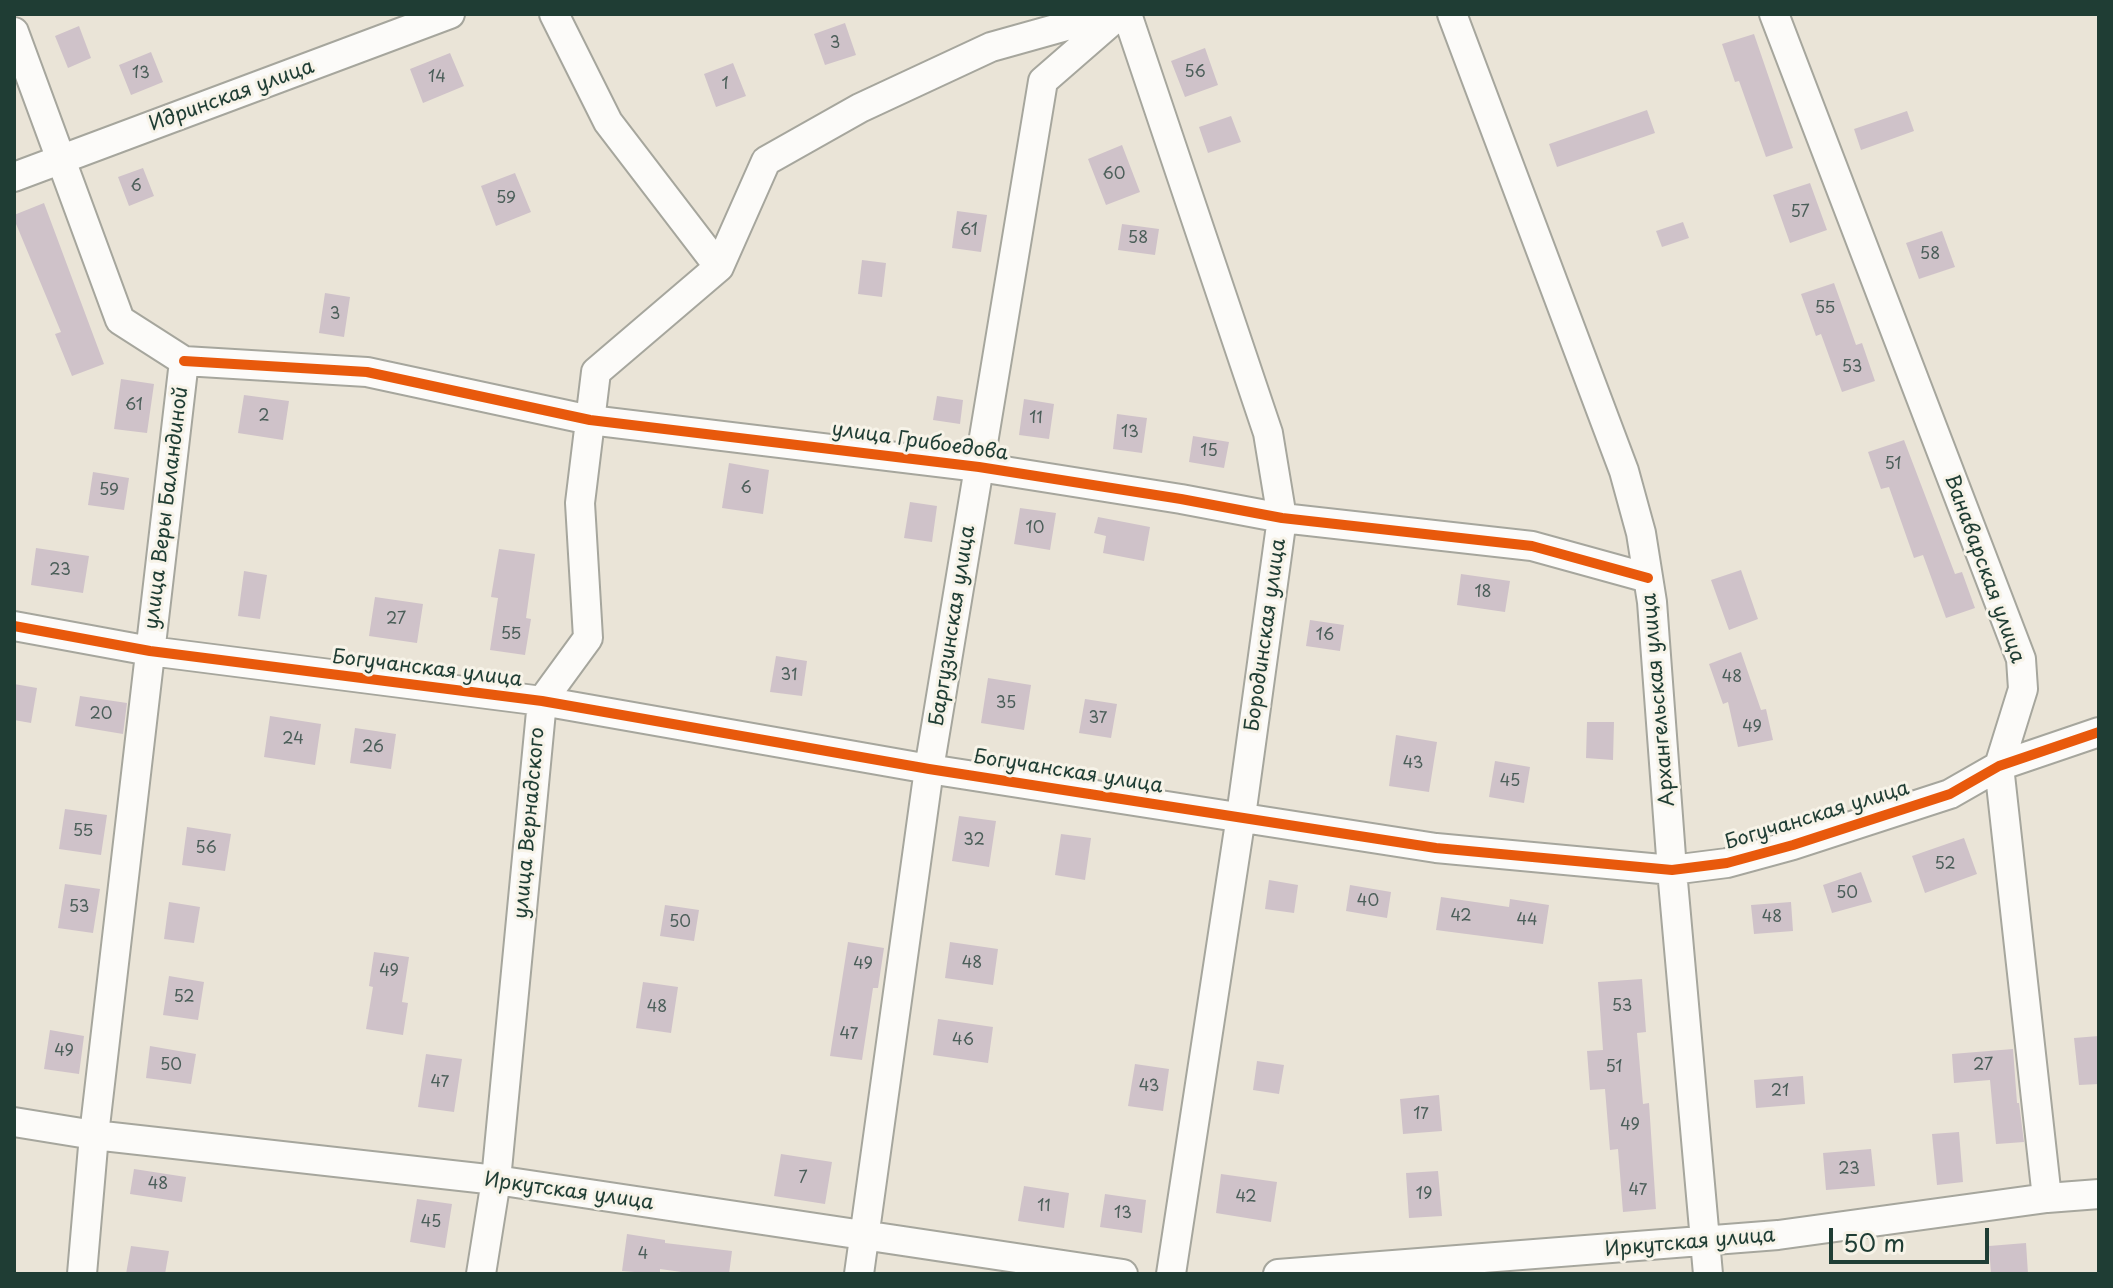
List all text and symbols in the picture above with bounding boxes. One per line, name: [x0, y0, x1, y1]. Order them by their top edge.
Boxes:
house number: 3: [830, 34, 840, 54]
street label: Идринская улица: [146, 55, 318, 137]
house number: 56: [1184, 63, 1206, 83]
house number: 13: [132, 64, 150, 84]
house number: 14: [428, 68, 446, 88]
house number: 1: [721, 75, 729, 95]
house number: 60: [1103, 165, 1125, 185]
house number: 6: [130, 177, 142, 197]
house number: 59: [496, 189, 516, 209]
house number: 57: [1790, 203, 1810, 223]
house number: 61: [960, 221, 978, 241]
house number: 58: [1128, 229, 1148, 249]
house number: 58: [1920, 245, 1940, 265]
house number: 55: [1815, 299, 1835, 319]
house number: 3: [330, 305, 340, 325]
house number: 53: [1842, 358, 1862, 378]
street label: улица Веры Баландиной: [140, 385, 194, 631]
house number: 61: [125, 396, 143, 416]
house number: 2: [258, 407, 270, 427]
house number: 11: [1029, 409, 1043, 429]
street label: улица Грибоедова: [830, 418, 1010, 466]
house number: 13: [1121, 423, 1139, 443]
house number: 15: [1200, 442, 1218, 462]
house number: 51: [1884, 455, 1902, 475]
street label: Ванаварская улица: [1939, 471, 2029, 667]
house number: 6: [740, 479, 752, 499]
house number: 59: [99, 481, 119, 501]
house number: 10: [1026, 519, 1044, 539]
street label: Баргузинская улица: [925, 524, 981, 728]
street label: Бородинская улица: [1241, 537, 1291, 733]
house number: 23: [49, 561, 71, 581]
house number: 18: [1474, 583, 1492, 603]
street label: Архангельская улица: [1638, 592, 1680, 808]
house number: 27: [386, 610, 406, 630]
house number: 55: [501, 625, 521, 645]
house number: 16: [1316, 626, 1334, 646]
street label: Богучанская улица: [330, 645, 524, 693]
house number: 31: [781, 666, 797, 686]
house number: 48: [1722, 668, 1742, 688]
house number: 35: [996, 694, 1016, 714]
house number: 20: [90, 705, 112, 725]
house number: 37: [1089, 709, 1107, 729]
house number: 49: [1742, 718, 1762, 738]
street label: улица Вернадского: [510, 726, 550, 920]
house number: 24: [282, 730, 304, 750]
house number: 26: [362, 738, 384, 758]
street label: Богучанская улица: [971, 745, 1165, 799]
house number: 43: [1403, 754, 1423, 774]
house number: 45: [1500, 772, 1520, 792]
street label: Богучанская улица: [1722, 776, 1912, 856]
house number: 55: [73, 822, 93, 842]
house number: 32: [963, 831, 985, 851]
house number: 56: [195, 839, 217, 859]
house number: 52: [1934, 855, 1956, 875]
house number: 50: [1836, 884, 1858, 904]
house number: 40: [1357, 892, 1379, 912]
house number: 53: [69, 898, 89, 918]
house number: 42: [1450, 907, 1472, 927]
house number: 48: [1762, 908, 1782, 928]
house number: 44: [1516, 911, 1538, 931]
house number: 50: [669, 913, 691, 933]
house number: 48: [962, 954, 982, 974]
house number: 49: [853, 955, 873, 975]
house number: 49: [379, 962, 399, 982]
house number: 52: [173, 988, 195, 1008]
house number: 53: [1612, 997, 1632, 1017]
house number: 48: [647, 998, 667, 1018]
house number: 47: [840, 1025, 858, 1045]
house number: 46: [952, 1031, 974, 1051]
house number: 49: [54, 1042, 74, 1062]
house number: 50: [160, 1056, 182, 1076]
house number: 27: [1973, 1056, 1993, 1076]
house number: 51: [1605, 1058, 1623, 1078]
house number: 47: [431, 1073, 449, 1093]
house number: 43: [1139, 1077, 1159, 1097]
house number: 21: [1771, 1082, 1789, 1102]
house number: 17: [1413, 1105, 1429, 1125]
house number: 49: [1620, 1116, 1640, 1136]
house number: 23: [1838, 1160, 1860, 1180]
street label: Иркутская улица: [483, 1168, 655, 1216]
house number: 7: [798, 1169, 808, 1189]
house number: 48: [148, 1175, 168, 1195]
house number: 47: [1629, 1181, 1647, 1201]
house number: 19: [1416, 1185, 1432, 1205]
house number: 42: [1235, 1188, 1257, 1208]
house number: 11: [1037, 1197, 1051, 1217]
house number: 13: [1114, 1204, 1132, 1224]
scale bar: [1833, 1212, 1993, 1262]
house number: 45: [421, 1213, 441, 1233]
street label: Иркутская улица: [1604, 1224, 1776, 1262]
text: 50 m: [1843, 1224, 1905, 1260]
house number: 4: [638, 1245, 648, 1265]

